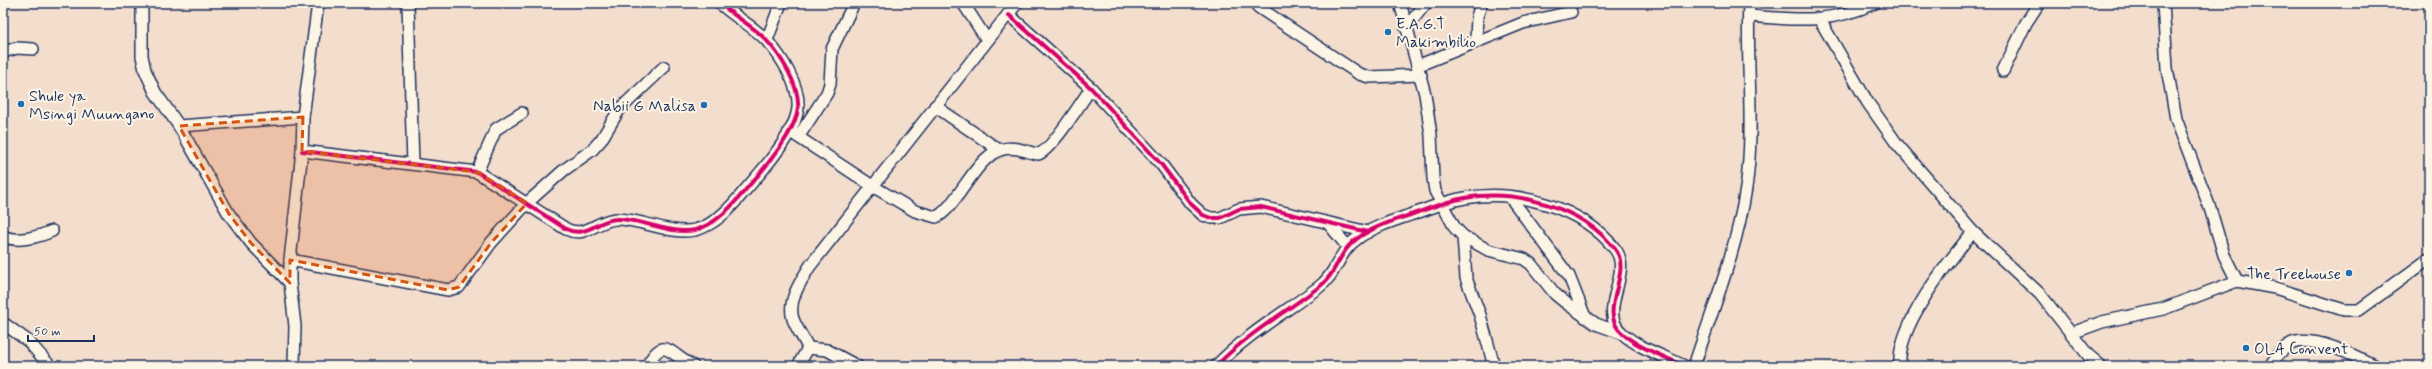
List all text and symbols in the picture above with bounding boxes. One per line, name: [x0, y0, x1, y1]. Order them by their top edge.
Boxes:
place label: E.A.G.T Makimbilio: [1396, 14, 1476, 53]
marker: E.A.G.T Makimbilio: [1383, 27, 1393, 37]
place label: Shule ya Msingi Muungano: [29, 86, 155, 125]
place label: Nabii G Malisa: [593, 96, 696, 117]
marker: Shule ya Msingi Muungano: [16, 99, 26, 109]
marker: Nabii G Malisa: [699, 100, 709, 110]
place label: The Treehouse: [2247, 264, 2341, 285]
marker: The Treehouse: [2344, 268, 2354, 278]
scale bar: [28, 317, 94, 343]
text: 50 m: [34, 324, 61, 340]
place label: OLA Convent: [2254, 339, 2349, 360]
marker: OLA Convent: [2241, 343, 2251, 353]

